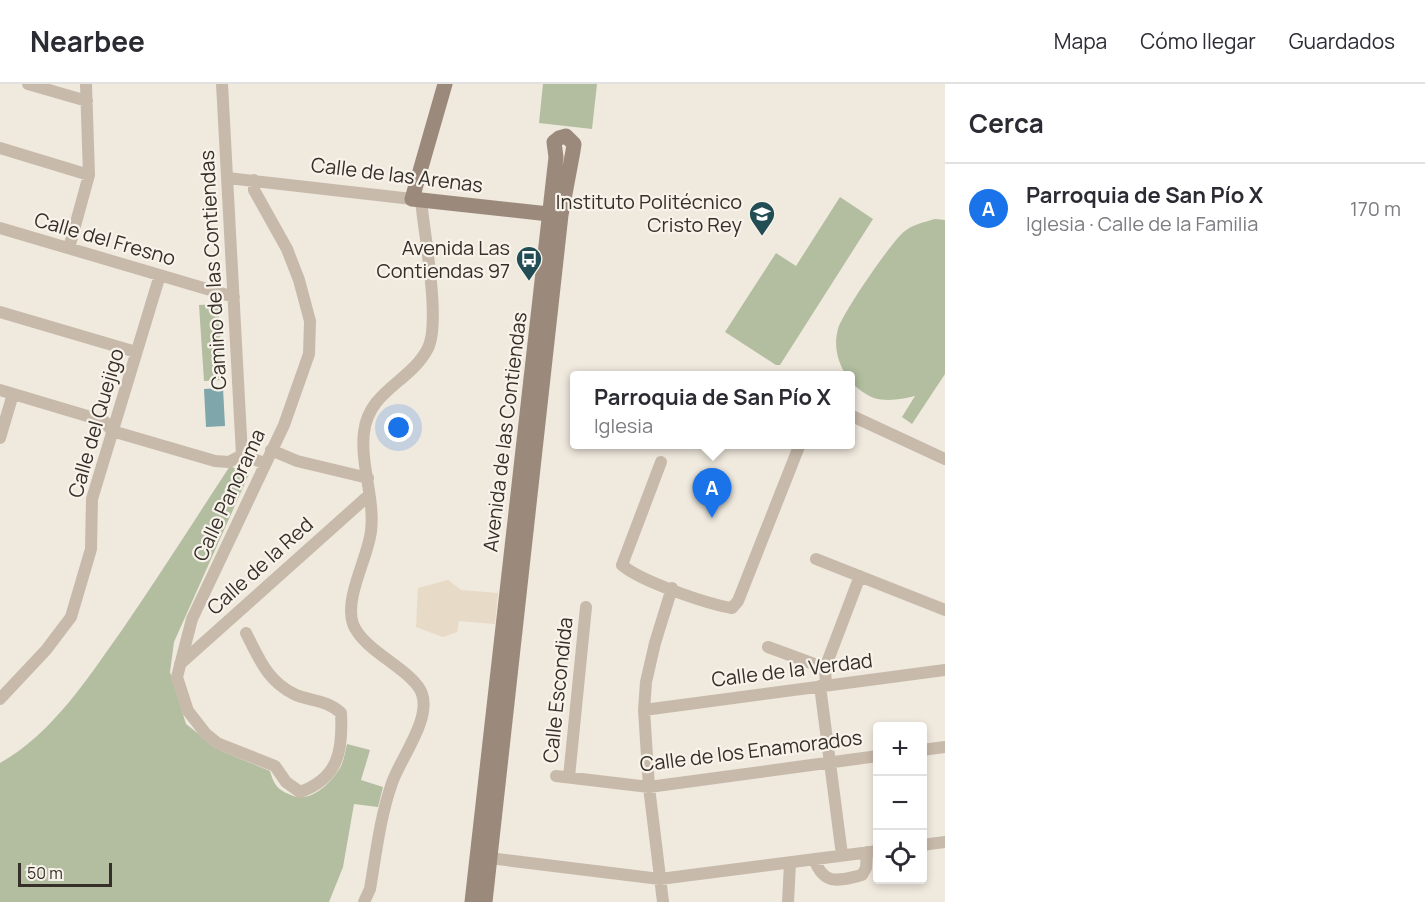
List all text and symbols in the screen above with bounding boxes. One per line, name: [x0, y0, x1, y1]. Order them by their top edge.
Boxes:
text: Nearbee: [30, 22, 145, 60]
text: Mapa: [1054, 27, 1107, 55]
text: Cómo llegar: [1140, 27, 1256, 55]
text: Guardados: [1289, 27, 1395, 55]
text: Cerca: [969, 105, 1044, 141]
street label: Camino de las Contiendas: [193, 150, 232, 391]
street label: Calle de las Arenas: [310, 151, 484, 198]
text: Parroquia de San Pío X: [1026, 180, 1263, 210]
place label: Instituto Politécnico Cristo Rey: [556, 188, 742, 238]
text: A: [982, 195, 995, 222]
text: 170 m: [1350, 195, 1401, 222]
school or university icon: Instituto Politécnico Cristo Rey: [747, 199, 777, 237]
street label: Calle del Fresno: [31, 205, 179, 272]
text: Iglesia · Calle de la Familia: [1026, 210, 1258, 237]
place label: Avenida Las Contiendas 97: [376, 234, 510, 284]
bus stop icon: Avenida Las Contiendas 97: [514, 244, 544, 282]
street label: Avenida de las Contiendas: [476, 310, 533, 554]
street label: Calle del Quejigo: [61, 345, 130, 501]
popup: [570, 371, 855, 449]
text: Parroquia de San Pío X: [594, 382, 831, 412]
text: Iglesia: [594, 412, 653, 439]
your location: [384, 413, 413, 442]
street label: Calle Panorama: [186, 424, 271, 565]
pin: A: [692, 468, 732, 518]
street label: Calle de la Red: [201, 511, 318, 620]
street label: Calle Escondida: [536, 616, 579, 764]
street label: Calle de la Verdad: [710, 646, 874, 693]
map controls: [873, 722, 927, 884]
button: +: [873, 722, 927, 776]
street label: Calle de los Enamorados: [638, 723, 864, 778]
button: −: [873, 776, 927, 830]
button: locate: [873, 830, 927, 884]
scale bar: [18, 860, 112, 888]
text: 50 m: [27, 862, 63, 884]

